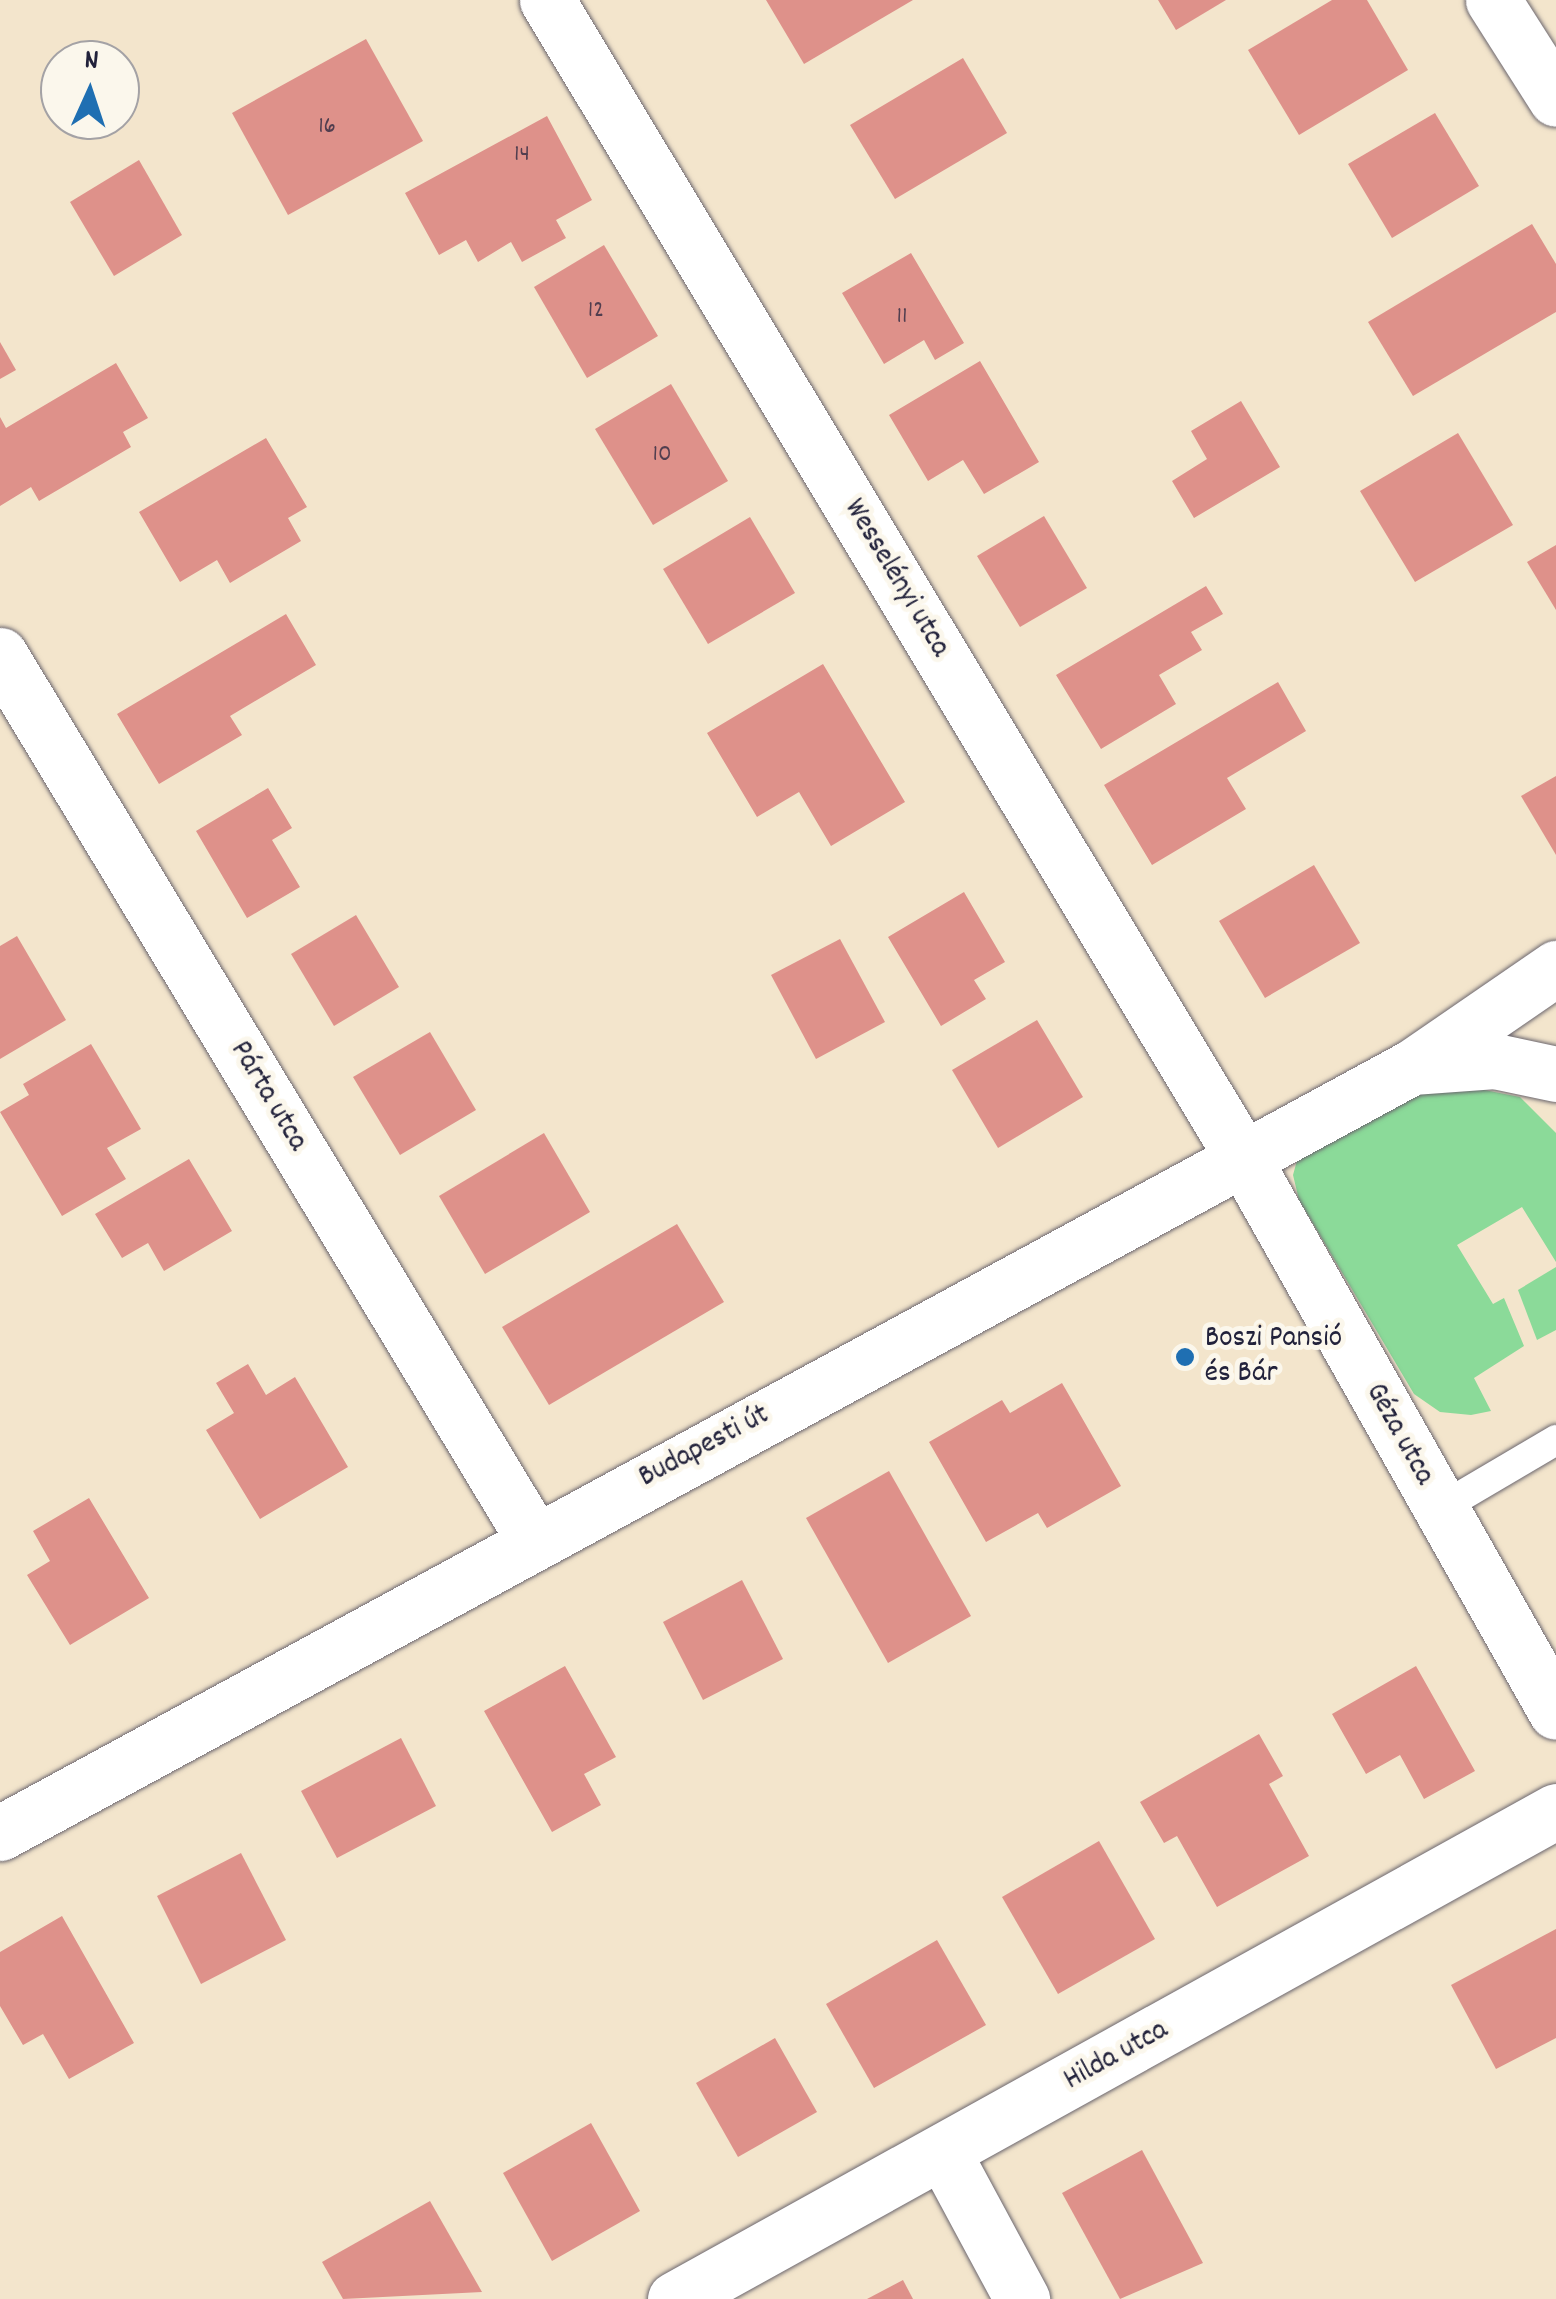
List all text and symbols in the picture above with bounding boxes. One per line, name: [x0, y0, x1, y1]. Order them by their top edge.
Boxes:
north arrow: [40, 40, 140, 140]
text: N: [84, 42, 99, 82]
house number: 16: [318, 112, 336, 142]
house number: 14: [514, 140, 530, 170]
house number: 12: [588, 296, 604, 326]
house number: 11: [897, 302, 907, 332]
house number: 10: [652, 440, 672, 470]
street label: Wesselényi utca: [834, 494, 956, 664]
street label: Párta utca: [220, 1036, 314, 1158]
place label: Boszi Pansió és Bár: [1205, 1322, 1342, 1392]
marker: Boszi Pansió és Bár: [1174, 1346, 1196, 1368]
street label: Géza utca: [1355, 1378, 1441, 1492]
street label: Budapesti út: [634, 1399, 776, 1497]
street label: Hilda utca: [1059, 2014, 1175, 2100]

